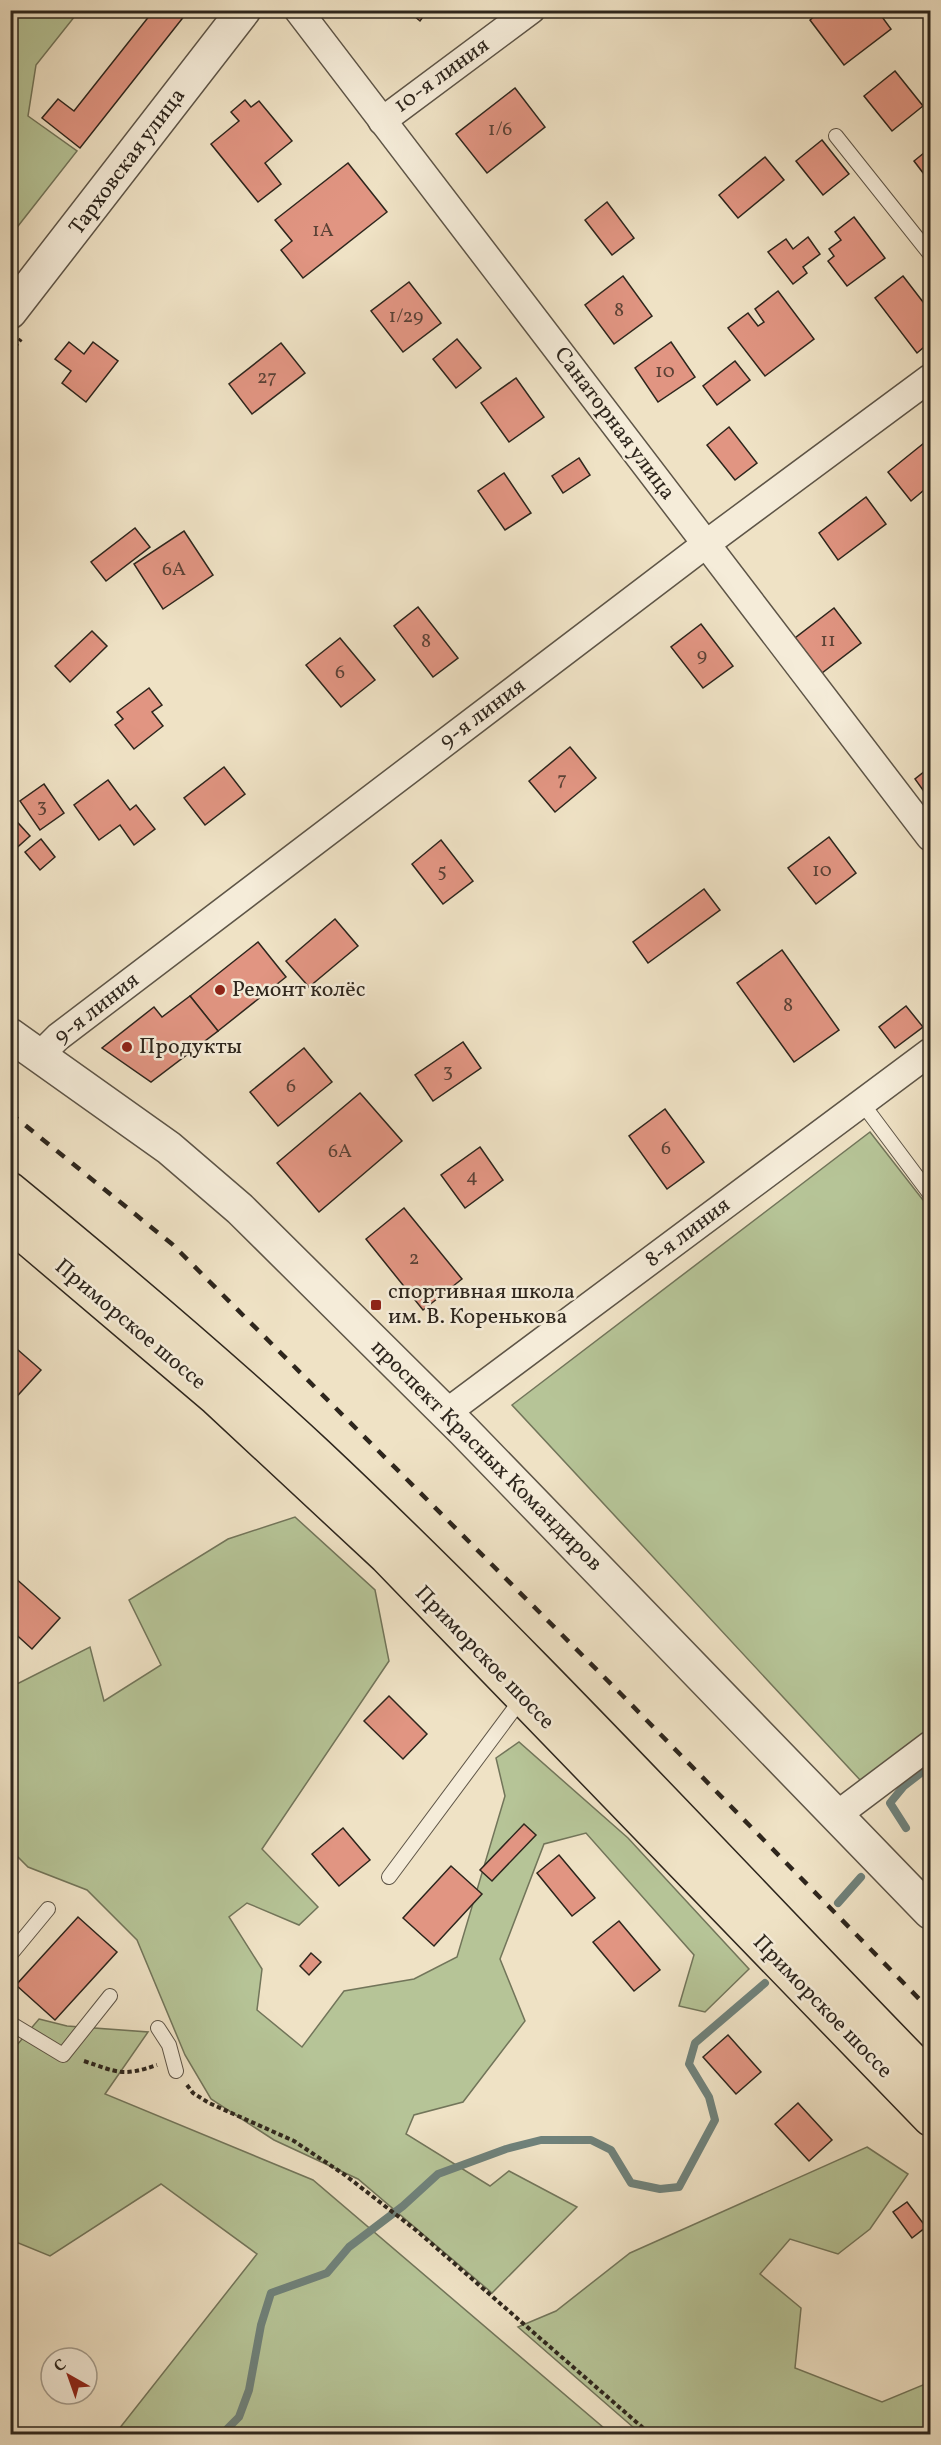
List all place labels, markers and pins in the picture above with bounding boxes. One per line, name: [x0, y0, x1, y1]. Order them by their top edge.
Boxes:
place label: Ремонт колёс: [232, 975, 366, 1006]
marker: Ремонт колёс: [213, 983, 227, 997]
place label: Продукты: [139, 1032, 242, 1063]
marker: Продукты: [120, 1040, 134, 1054]
place label: спортивная школа им. В. Коренькова: [388, 1277, 575, 1333]
marker: спортивная школа им. В. Коренькова: [369, 1298, 383, 1312]

